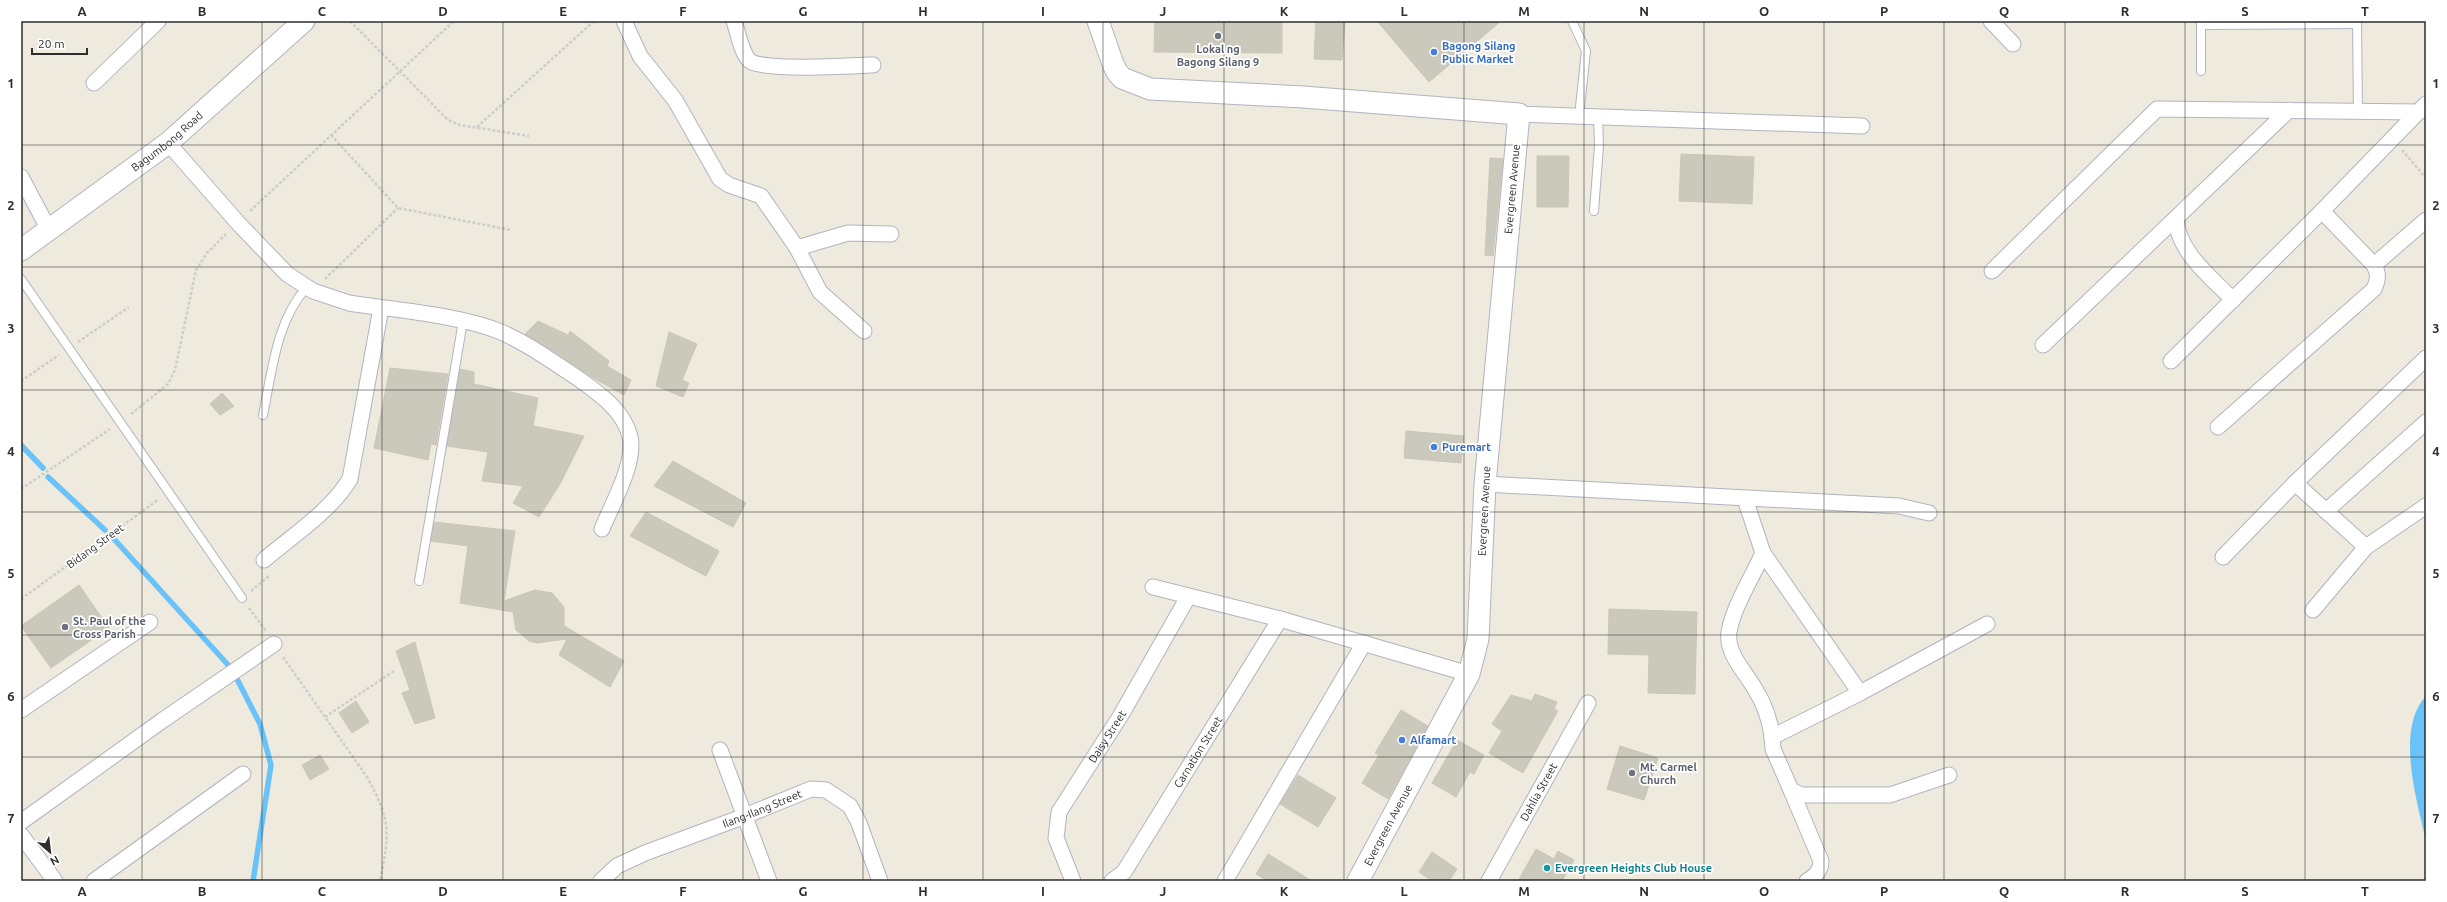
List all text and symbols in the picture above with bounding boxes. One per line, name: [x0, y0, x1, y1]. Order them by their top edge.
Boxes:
text: A: [77, 4, 87, 18]
text: B: [198, 4, 207, 18]
text: C: [318, 4, 327, 18]
text: D: [438, 4, 448, 18]
text: E: [559, 4, 567, 18]
text: F: [679, 4, 687, 18]
text: G: [799, 4, 808, 18]
text: H: [918, 4, 928, 18]
text: I: [1041, 4, 1045, 18]
text: J: [1160, 4, 1166, 18]
text: K: [1280, 4, 1289, 18]
text: L: [1400, 4, 1408, 18]
text: M: [1518, 4, 1530, 18]
text: N: [1639, 4, 1649, 18]
text: O: [1759, 4, 1769, 18]
text: P: [1880, 4, 1888, 18]
text: Q: [1999, 4, 2009, 18]
text: R: [2121, 4, 2130, 18]
text: S: [2241, 4, 2249, 18]
text: T: [2361, 4, 2369, 18]
scale bar: [32, 30, 87, 56]
marker: Lokal ng Bagong Silang 9: [1213, 31, 1223, 41]
text: 20 m: [38, 37, 65, 50]
place label: Bagong Silang Public Market: [1442, 40, 1516, 65]
place label: Lokal ng Bagong Silang 9: [1177, 43, 1259, 68]
marker: Bagong Silang Public Market: [1429, 47, 1439, 57]
text: 1: [7, 76, 15, 90]
text: 1: [2432, 76, 2440, 90]
street label: Bagumbong Road: [129, 109, 205, 174]
street label: Evergreen Avenue: [1502, 144, 1522, 234]
text: 2: [7, 198, 15, 212]
text: 2: [2432, 198, 2440, 212]
text: 3: [7, 321, 15, 335]
text: 3: [2432, 321, 2440, 335]
place label: Puremart: [1442, 441, 1491, 453]
marker: Puremart: [1429, 442, 1439, 452]
text: 4: [7, 444, 15, 458]
text: 4: [2432, 444, 2440, 458]
street label: Evergreen Avenue: [1476, 466, 1492, 556]
street label: Bidang Street: [64, 521, 126, 571]
text: 5: [7, 566, 15, 580]
text: 5: [2432, 566, 2440, 580]
place label: St. Paul of the Cross Parish: [73, 615, 146, 640]
marker: St. Paul of the Cross Parish: [60, 622, 70, 632]
text: 6: [7, 689, 15, 703]
text: 6: [2432, 689, 2440, 703]
street label: Daisy Street: [1086, 708, 1129, 765]
street label: Carnation Street: [1171, 714, 1225, 790]
place label: Alfamart: [1410, 734, 1456, 746]
marker: Alfamart: [1397, 735, 1407, 745]
street label: Dahlia Street: [1518, 760, 1560, 823]
place label: Mt. Carmel Church: [1640, 761, 1697, 786]
marker: Mt. Carmel Church: [1627, 768, 1637, 778]
street label: Evergreen Avenue: [1362, 782, 1414, 868]
street label: Ilang-Ilang Street: [721, 787, 804, 830]
text: 7: [7, 811, 15, 825]
text: 7: [2432, 811, 2440, 825]
north arrow: [30, 832, 70, 872]
text: N: [48, 854, 61, 868]
place label: Evergreen Heights Club House: [1555, 862, 1712, 874]
marker: Evergreen Heights Club House: [1542, 863, 1552, 873]
text: A: [77, 884, 87, 898]
text: B: [198, 884, 207, 898]
text: C: [318, 884, 327, 898]
text: D: [438, 884, 448, 898]
text: E: [559, 884, 567, 898]
text: F: [679, 884, 687, 898]
text: G: [799, 884, 808, 898]
text: H: [918, 884, 928, 898]
text: I: [1041, 884, 1045, 898]
text: J: [1160, 884, 1166, 898]
text: K: [1280, 884, 1289, 898]
text: L: [1400, 884, 1408, 898]
text: M: [1518, 884, 1530, 898]
text: N: [1639, 884, 1649, 898]
text: O: [1759, 884, 1769, 898]
text: P: [1880, 884, 1888, 898]
text: Q: [1999, 884, 2009, 898]
text: R: [2121, 884, 2130, 898]
text: S: [2241, 884, 2249, 898]
text: T: [2361, 884, 2369, 898]

